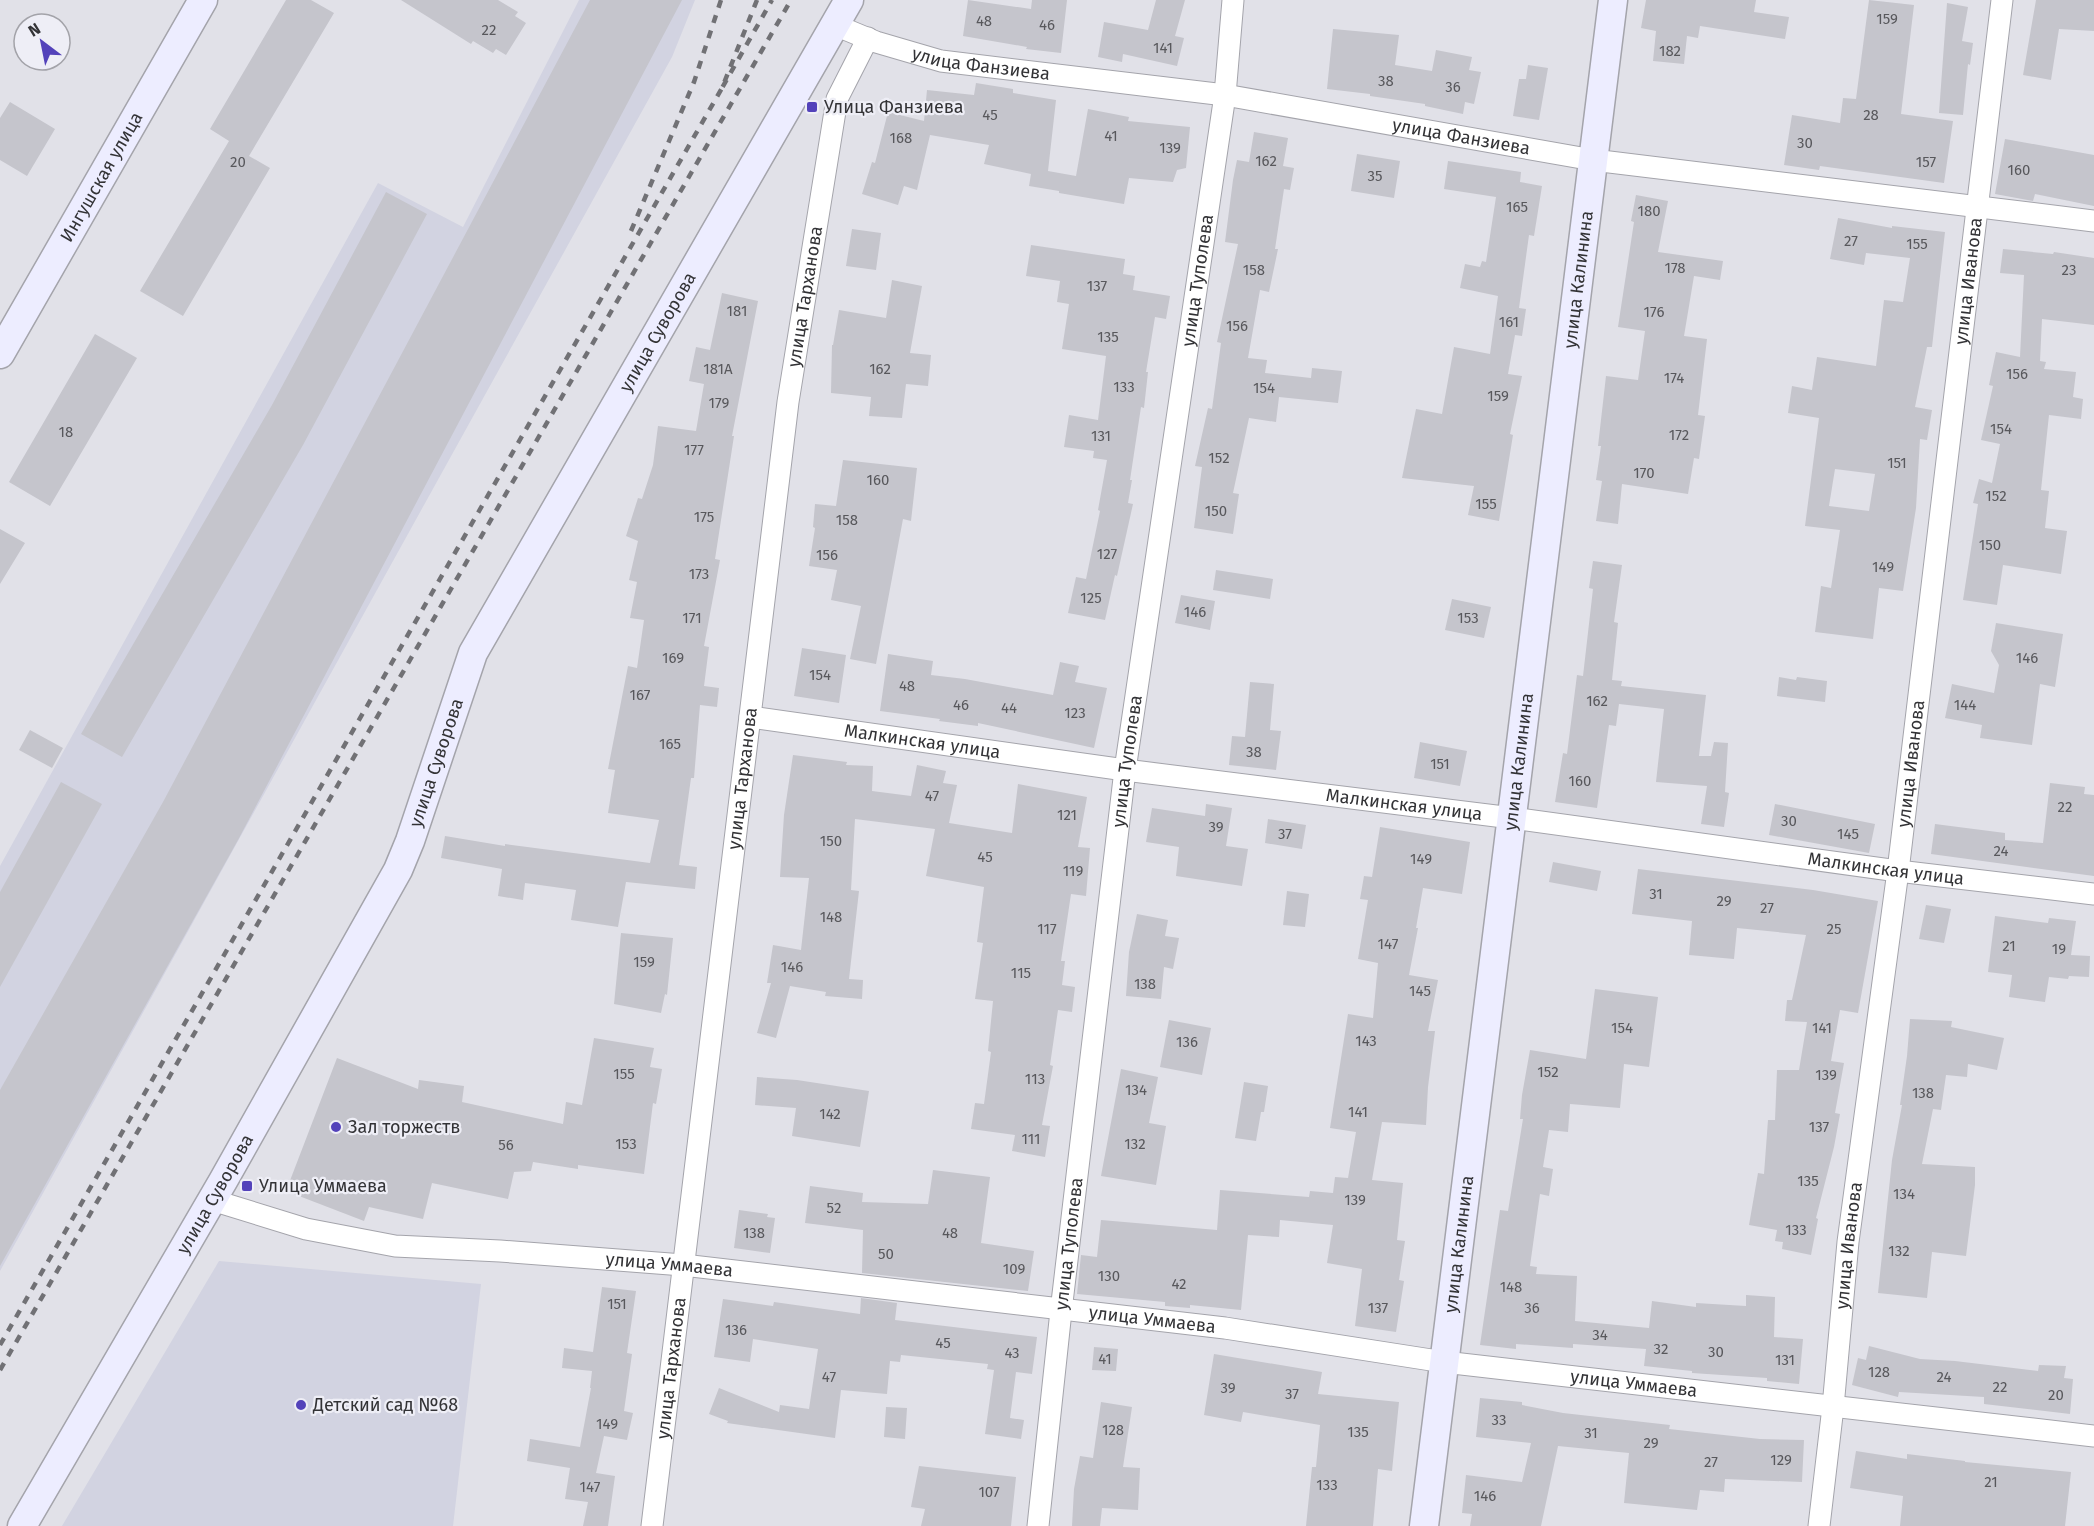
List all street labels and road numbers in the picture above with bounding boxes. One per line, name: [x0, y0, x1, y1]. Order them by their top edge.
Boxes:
street label: улица Фанзиева: [909, 42, 1051, 85]
street label: Ингушская улица: [56, 108, 147, 246]
street label: улица Фанзиева: [1391, 114, 1532, 160]
street label: улица Калинина: [1559, 209, 1598, 350]
street label: улица Туполева: [1177, 213, 1218, 348]
street label: улица Иванова: [1950, 216, 1987, 346]
street label: улица Тарханова: [783, 224, 827, 369]
street label: улица Суворова: [615, 268, 701, 396]
street label: улица Калинина: [1499, 692, 1538, 832]
street label: улица Туполева: [1107, 694, 1147, 829]
street label: улица Суворова: [404, 695, 468, 830]
street label: улица Иванова: [1892, 699, 1929, 828]
street label: улица Тарханова: [723, 706, 762, 851]
street label: Малкинская улица: [843, 719, 1002, 763]
street label: Малкинская улица: [1325, 784, 1484, 825]
street label: Малкинская улица: [1806, 848, 1965, 890]
street label: улица Суворова: [172, 1130, 258, 1258]
street label: улица Калинина: [1439, 1174, 1478, 1314]
street label: улица Туполева: [1050, 1176, 1088, 1311]
street label: улица Иванова: [1831, 1181, 1867, 1310]
street label: улица Уммаева: [605, 1248, 734, 1282]
street label: улица Тарханова: [652, 1296, 691, 1440]
street label: улица Уммаева: [1088, 1301, 1217, 1338]
street label: улица Уммаева: [1569, 1365, 1699, 1402]

